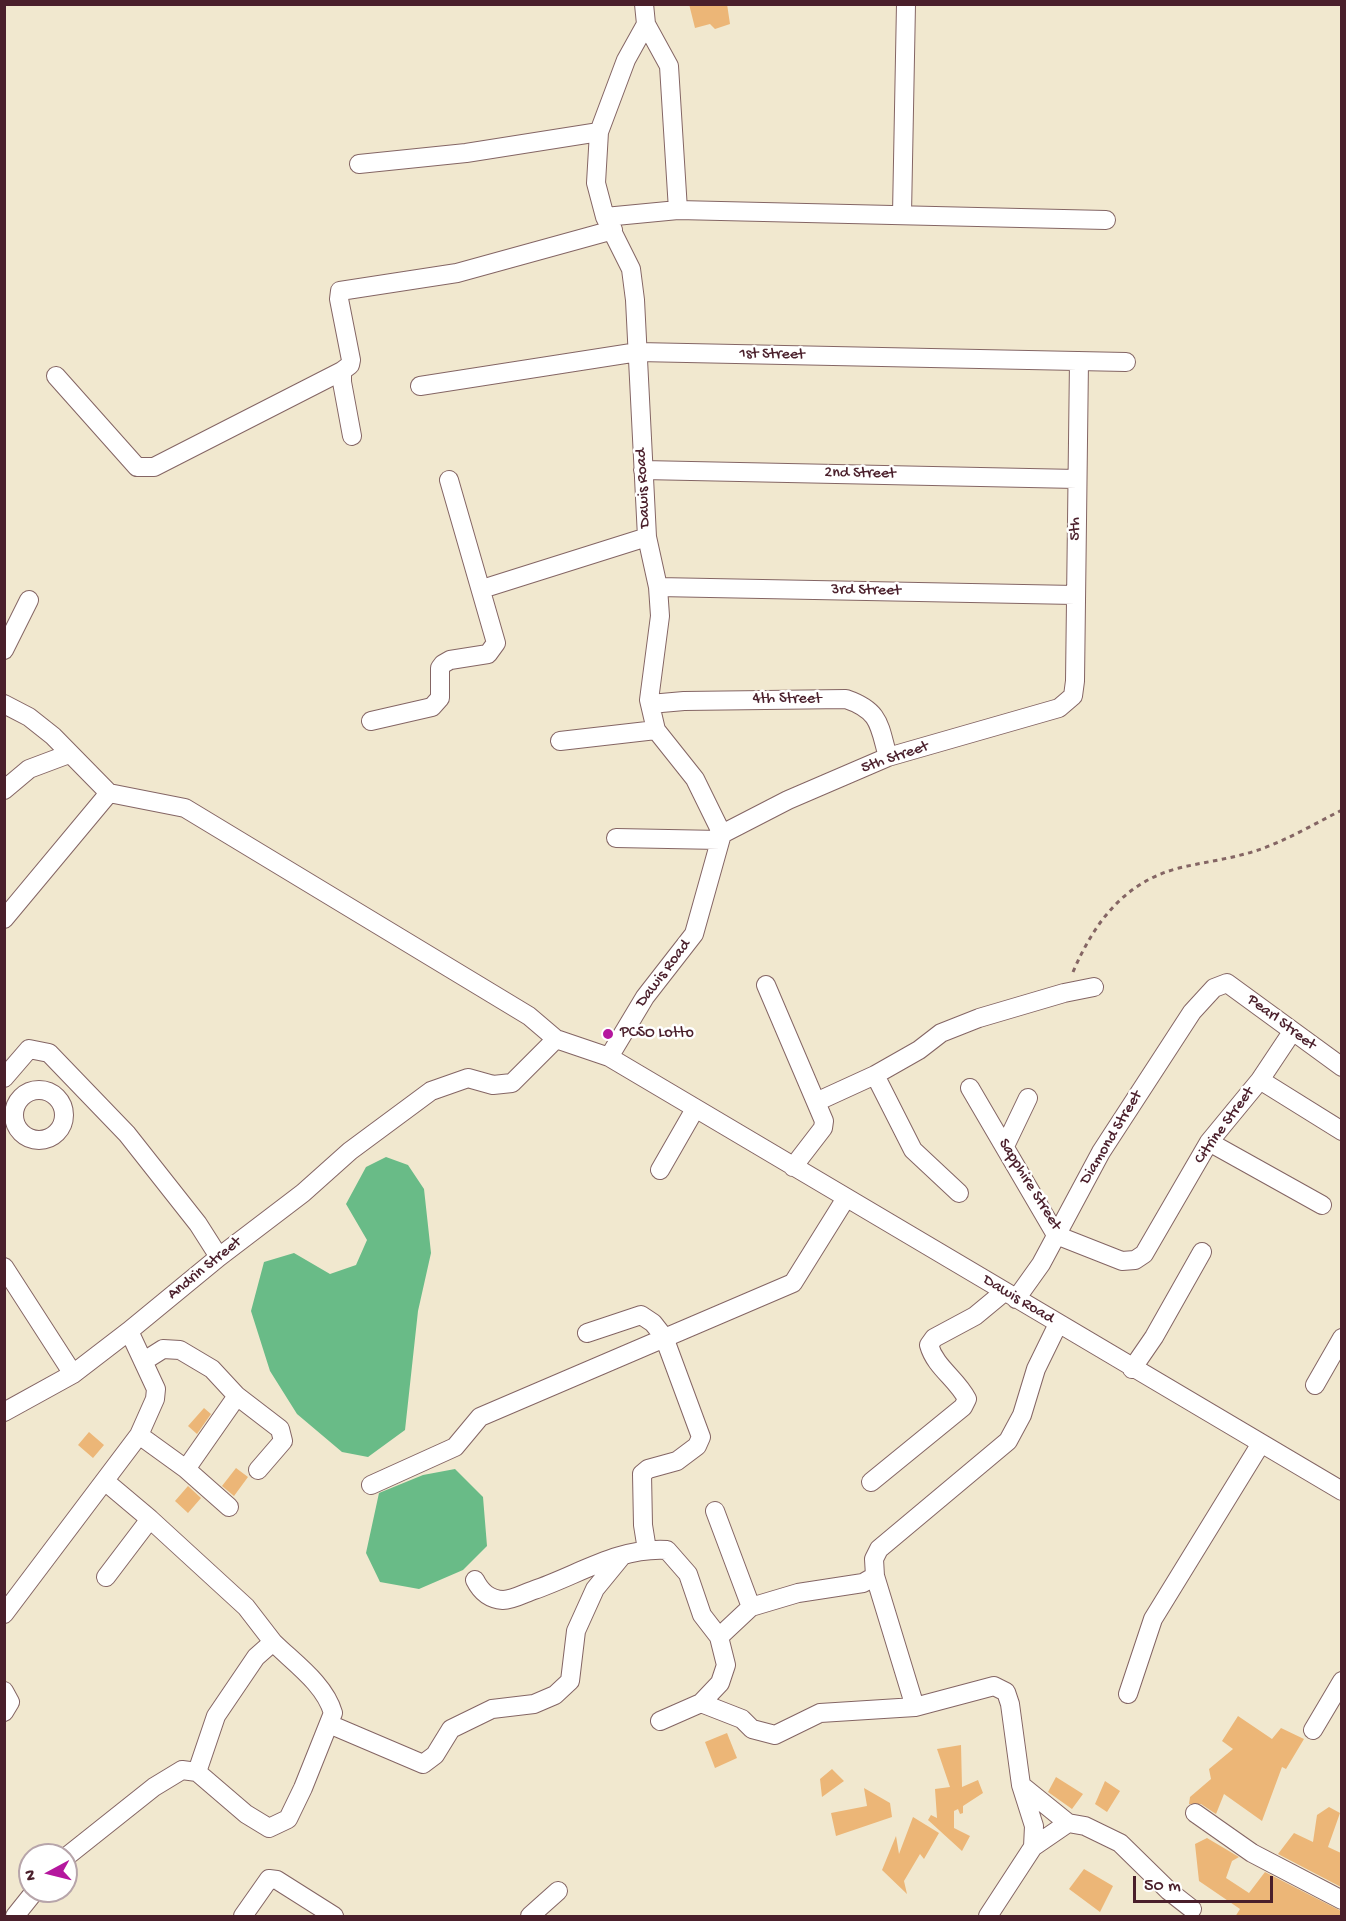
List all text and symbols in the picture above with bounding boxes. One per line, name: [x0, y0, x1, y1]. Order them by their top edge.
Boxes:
street label: 1st Street: [739, 345, 805, 365]
street label: Dawis Road: [632, 448, 656, 528]
street label: 2nd Street: [824, 464, 896, 484]
street label: 5th: [1066, 517, 1086, 541]
street label: 3rd Street: [831, 581, 901, 601]
street label: 4th Street: [752, 690, 822, 710]
street label: 5th Street: [859, 738, 931, 778]
street label: Dawis Road: [632, 936, 696, 1012]
street label: Pearl Street: [1243, 991, 1319, 1055]
place label: PCSO Lotto: [620, 1024, 694, 1044]
marker: PCSO Lotto: [601, 1027, 615, 1041]
street label: Citrine Street: [1191, 1084, 1259, 1168]
street label: Diamond Street: [1077, 1088, 1147, 1188]
street label: Sapphire Street: [993, 1136, 1065, 1234]
street label: Andrin Street: [164, 1233, 246, 1305]
street label: Dawis Road: [979, 1271, 1057, 1329]
north arrow: [18, 1843, 78, 1903]
scale bar: [1136, 1864, 1276, 1902]
text: N: [22, 1869, 42, 1881]
text: 50 m: [1144, 1876, 1181, 1897]

